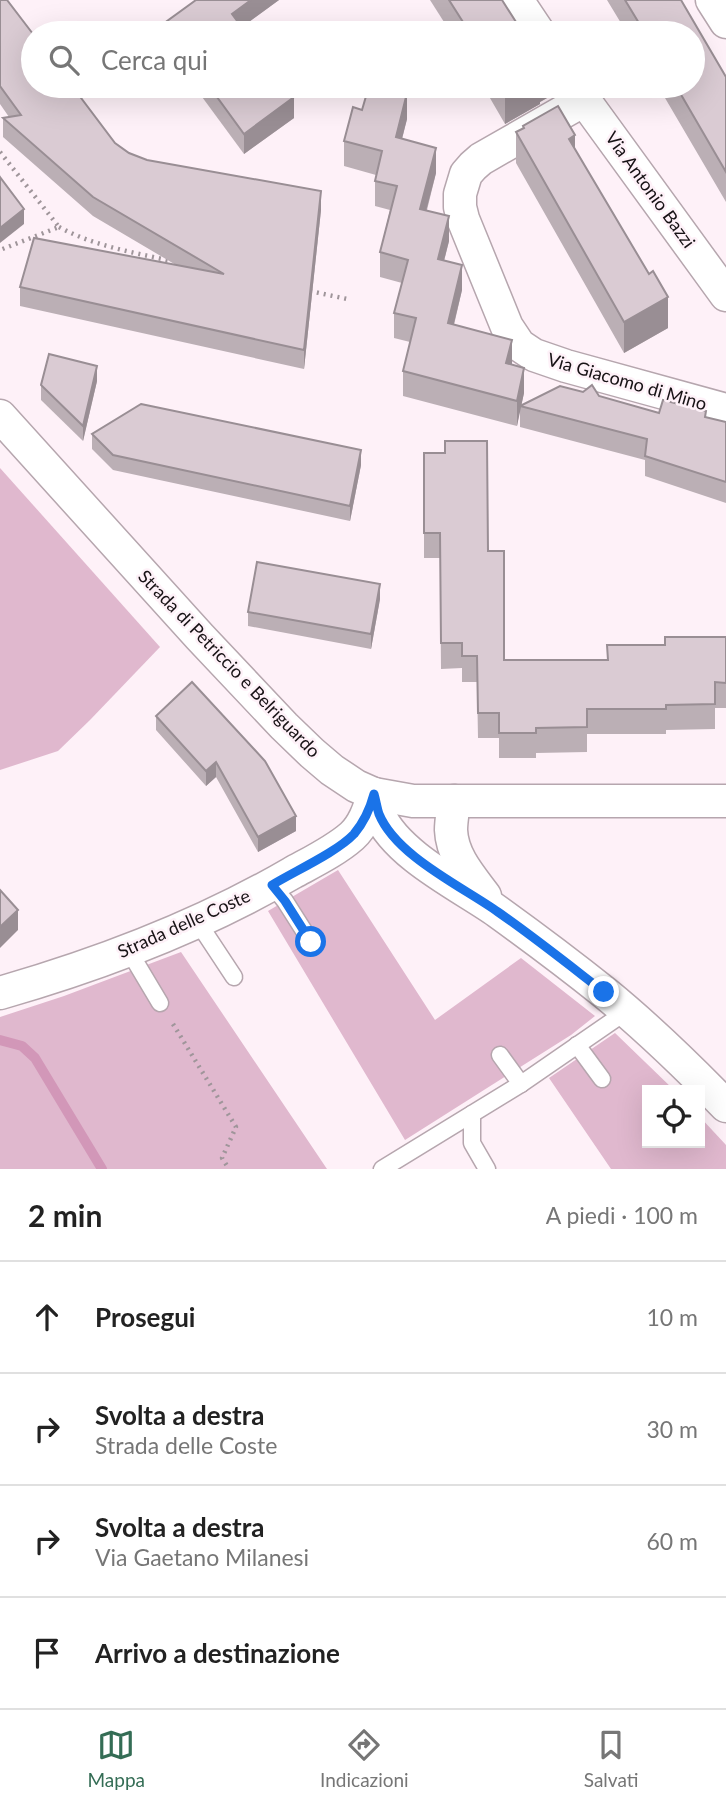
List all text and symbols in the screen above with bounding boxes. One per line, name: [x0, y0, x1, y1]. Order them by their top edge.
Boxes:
search box: [21, 21, 705, 98]
icon: search: [45, 41, 83, 79]
text: Cerca qui: [101, 44, 208, 76]
street label: Via Antonio Bazzi: [601, 127, 700, 252]
street label: Via Giacomo di Mino: [545, 348, 710, 414]
street label: Strada di Petriccio e Belriguardo: [134, 565, 325, 762]
street label: Strada delle Coste: [114, 884, 253, 962]
route start: [295, 926, 326, 957]
route end: [588, 976, 619, 1007]
map controls: [642, 1085, 705, 1148]
button: locate: [642, 1085, 705, 1148]
text: 2 min: [28, 1197, 102, 1233]
text: A piedi · 100 m: [546, 1201, 698, 1229]
icon: ahead: [28, 1298, 66, 1336]
text: Prosegui: [95, 1301, 195, 1333]
text: 10 m: [647, 1303, 698, 1331]
text: Svolta a destra: [95, 1399, 265, 1431]
icon: right: [28, 1410, 66, 1448]
text: 30 m: [647, 1415, 698, 1443]
text: Strada delle Coste: [95, 1431, 277, 1459]
text: Svolta a destra: [95, 1511, 265, 1543]
icon: right: [28, 1522, 66, 1560]
text: 60 m: [647, 1527, 698, 1555]
text: Via Gaetano Milanesi: [95, 1543, 309, 1571]
icon: arrive: [28, 1634, 66, 1672]
text: Arrivo a destinazione: [95, 1637, 340, 1669]
tab: Mappa: [88, 1726, 145, 1791]
tab: Indicazioni: [320, 1726, 409, 1791]
tab: Salvati: [584, 1726, 638, 1791]

